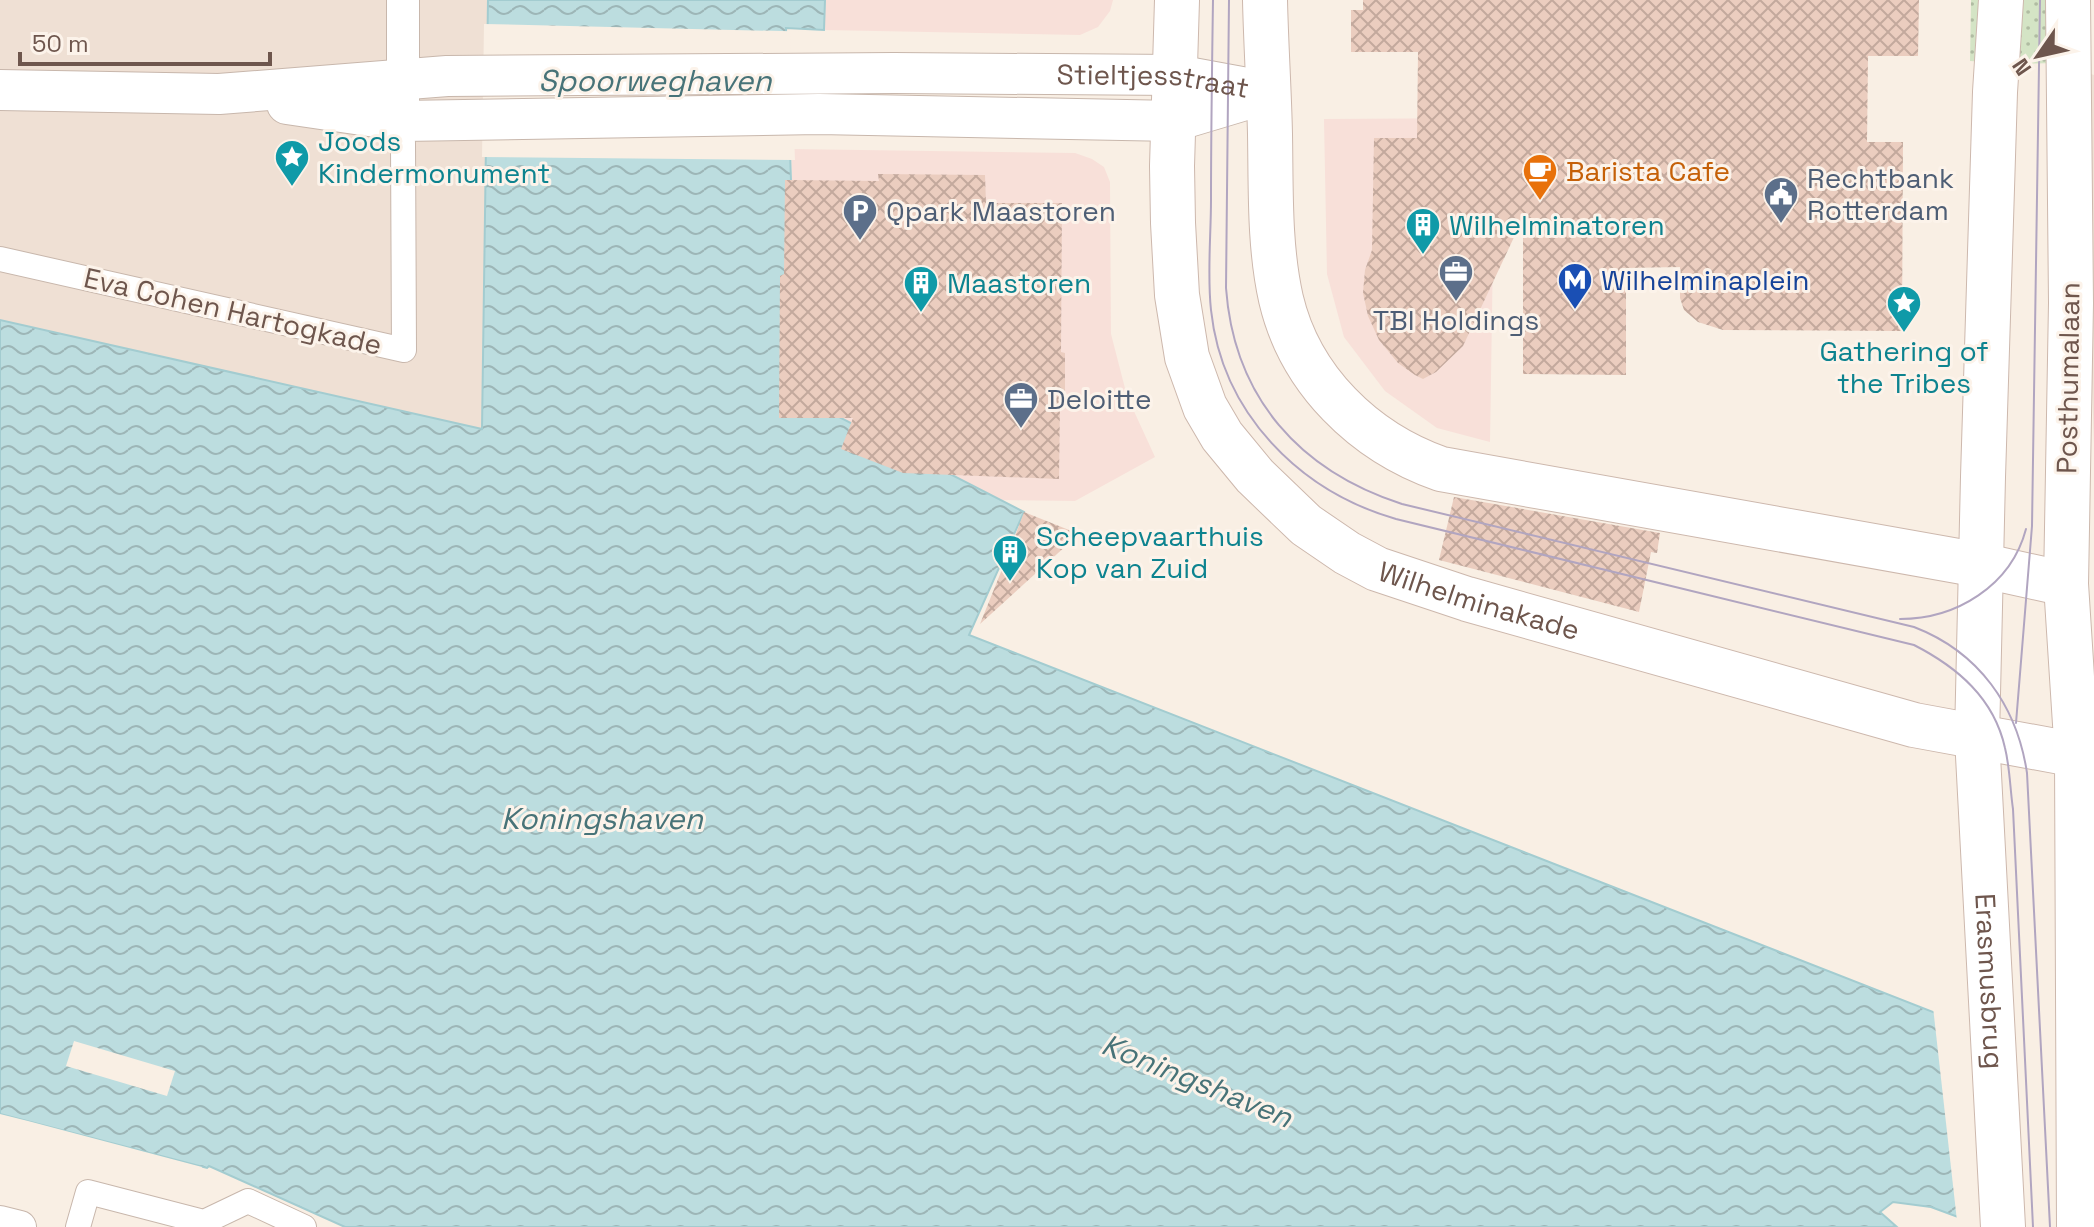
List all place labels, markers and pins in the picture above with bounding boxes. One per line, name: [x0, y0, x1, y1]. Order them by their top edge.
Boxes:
place label: Joods Kindermonument: [318, 123, 550, 191]
place icon: Joods Kindermonument: [273, 138, 311, 188]
cafe icon: Barista Cafe: [1521, 152, 1559, 202]
place label: Barista Cafe: [1566, 153, 1730, 189]
place label: Rechtbank Rotterdam: [1807, 160, 1954, 228]
public building icon: Rechtbank Rotterdam: [1762, 175, 1800, 225]
parking icon: Qpark Maastoren: [841, 192, 879, 242]
place label: Qpark Maastoren: [886, 193, 1116, 229]
building icon: Wilhelminatoren: [1404, 206, 1442, 256]
place label: Wilhelminatoren: [1449, 207, 1665, 243]
office icon: TBI Holdings: [1437, 253, 1475, 303]
metro station icon: Wilhelminaplein: [1556, 261, 1594, 311]
place label: Wilhelminaplein: [1601, 262, 1810, 298]
building icon: Maastoren: [902, 264, 940, 314]
place label: Maastoren: [947, 265, 1091, 301]
place icon: Gathering of the Tribes: [1885, 284, 1923, 334]
place label: TBI Holdings: [1373, 302, 1539, 338]
place label: Gathering of the Tribes: [1819, 333, 1989, 401]
office icon: Deloitte: [1002, 380, 1040, 430]
place label: Deloitte: [1047, 381, 1152, 417]
place label: Scheepvaarthuis Kop van Zuid: [1036, 518, 1264, 586]
building icon: Scheepvaarthuis Kop van Zuid: [991, 533, 1029, 583]

